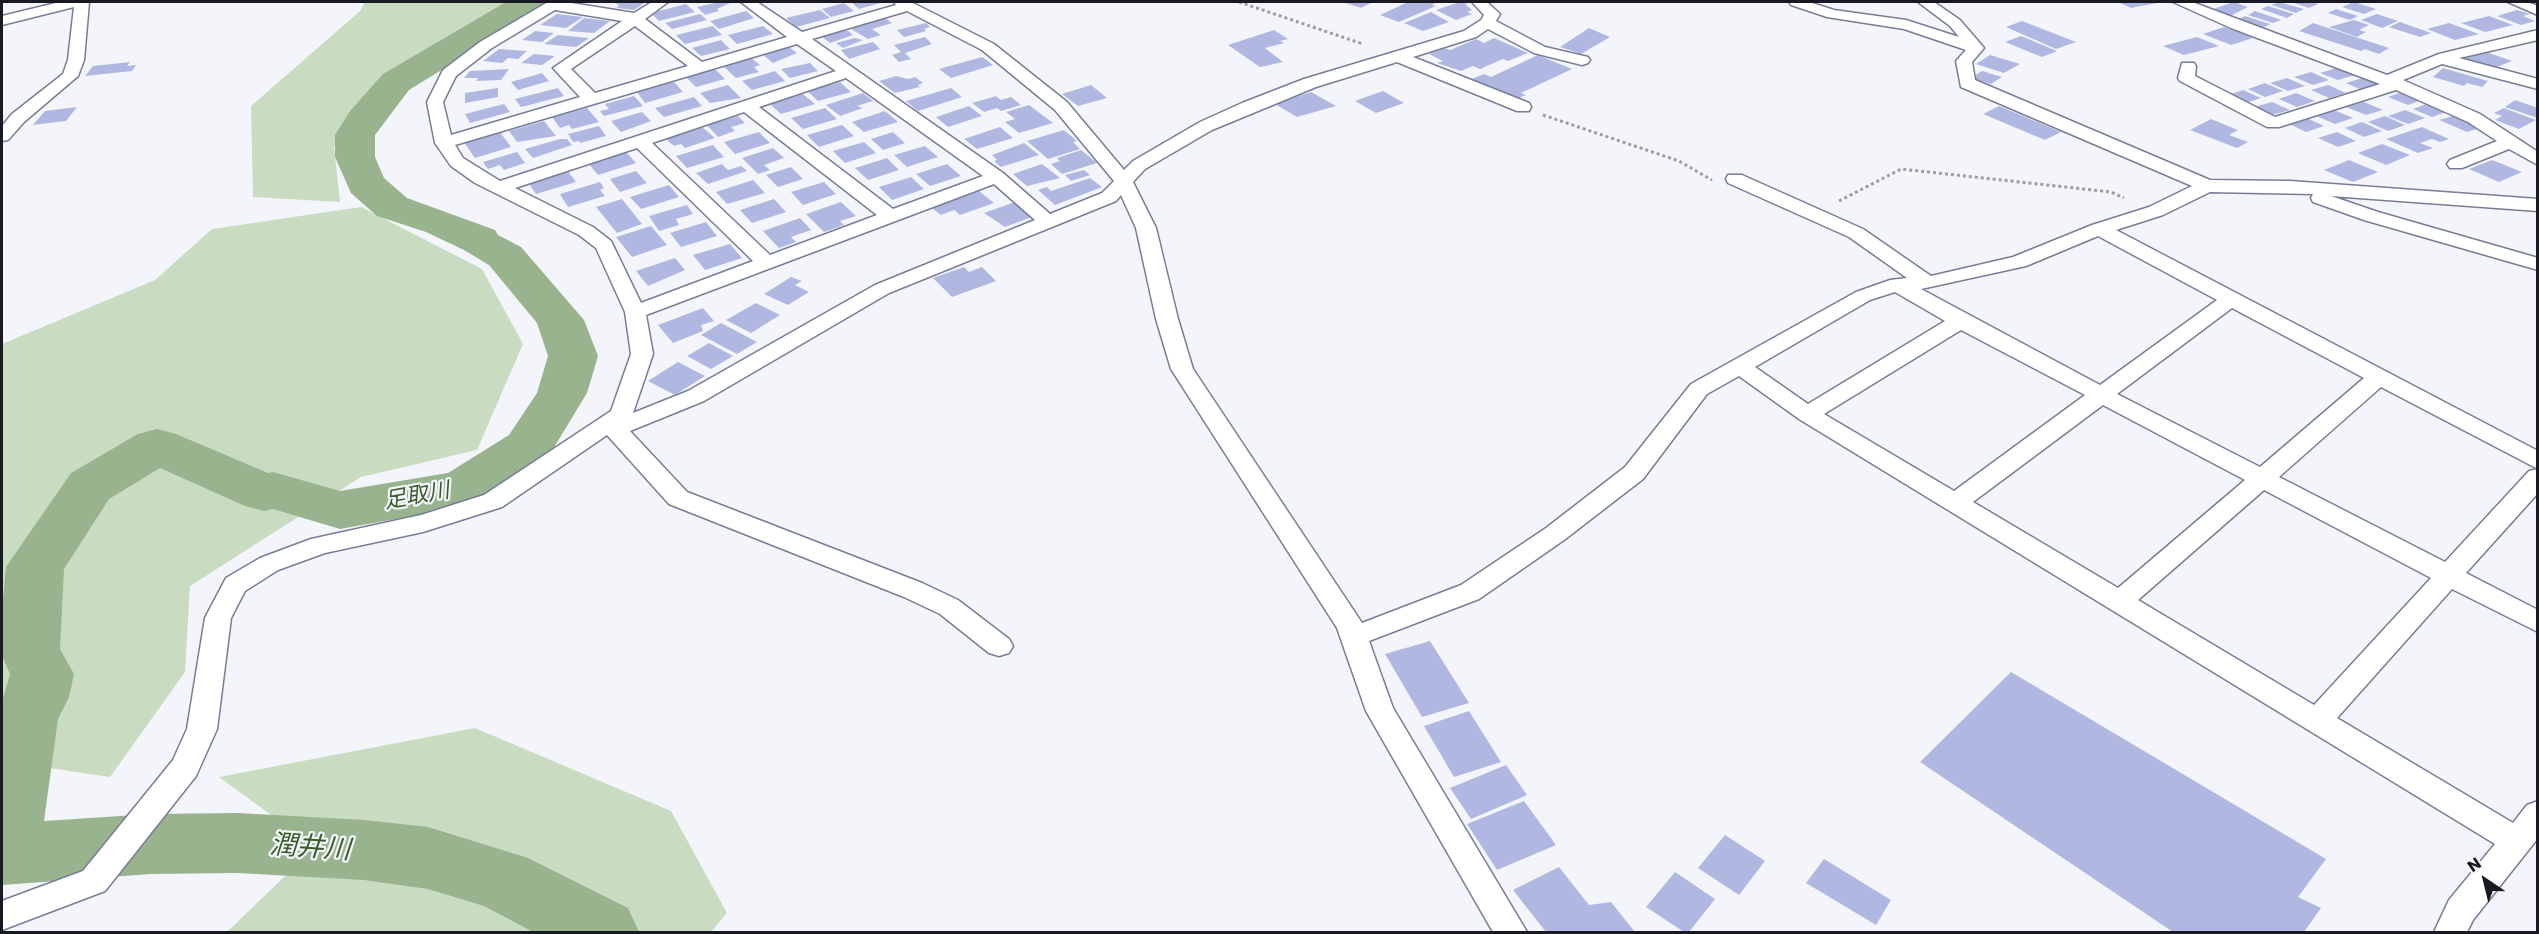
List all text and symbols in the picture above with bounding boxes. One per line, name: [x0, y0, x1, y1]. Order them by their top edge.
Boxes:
water label: 足取川: [382, 478, 452, 516]
water label: 潤井川: [268, 830, 352, 868]
north arrow: [2455, 850, 2515, 910]
text: N: [2463, 852, 2486, 878]

